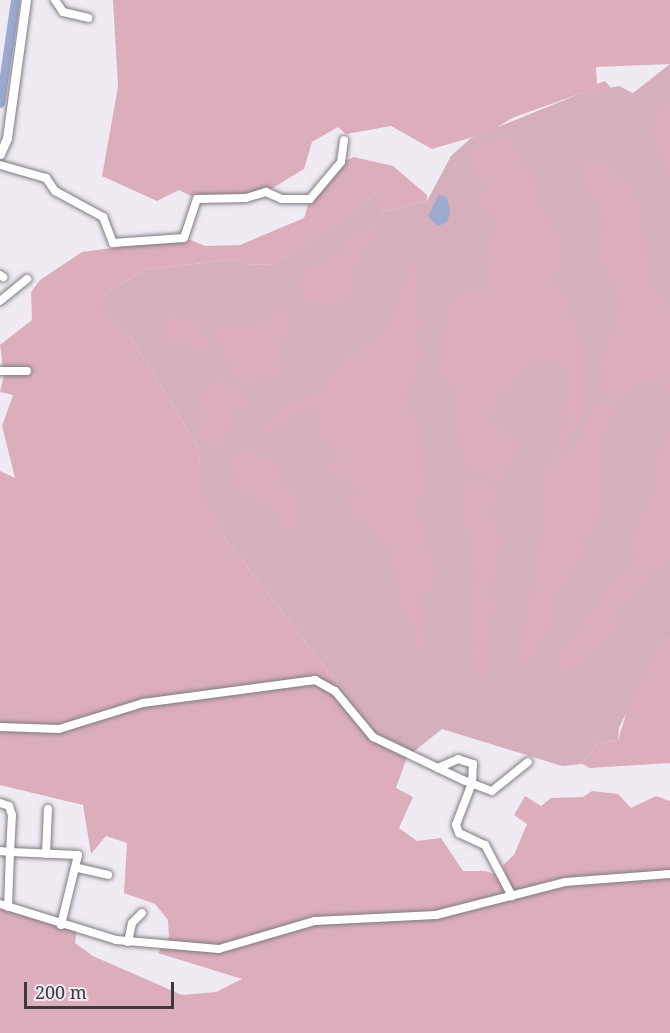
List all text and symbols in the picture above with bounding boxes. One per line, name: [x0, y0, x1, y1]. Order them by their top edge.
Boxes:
scale bar: [27, 970, 177, 1008]
text: 200 m: [35, 980, 87, 1004]

